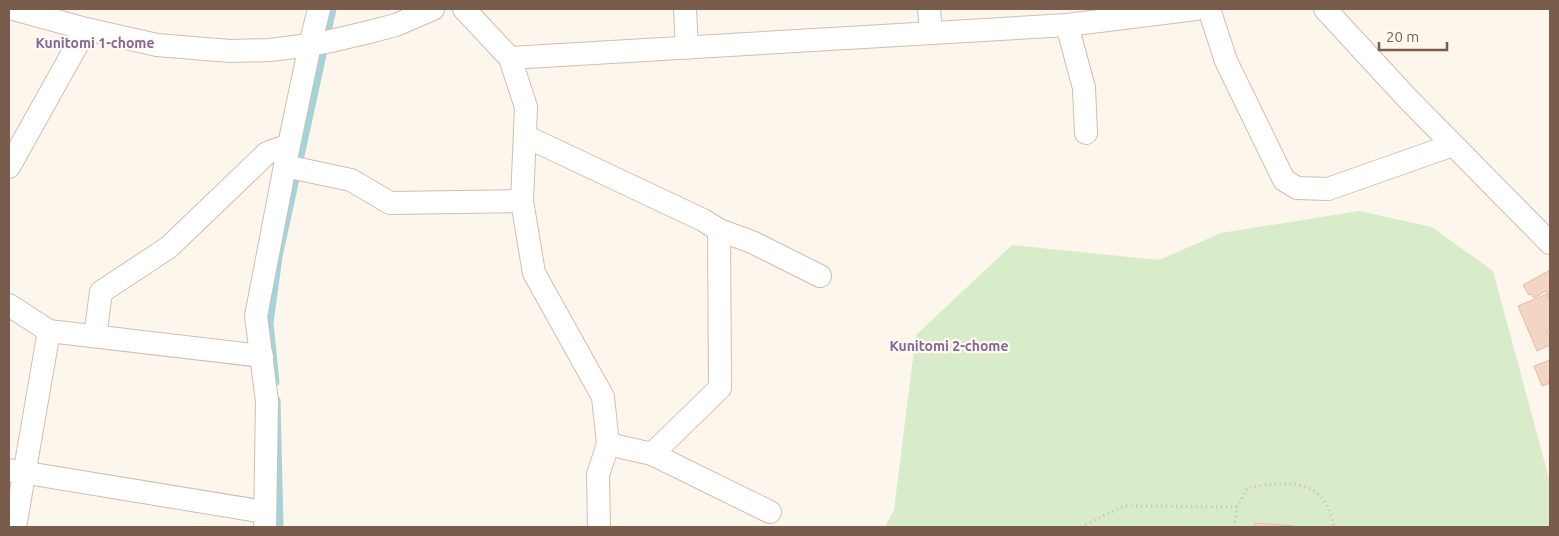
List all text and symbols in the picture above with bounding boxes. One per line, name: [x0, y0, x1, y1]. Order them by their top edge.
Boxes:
scale bar: [1379, 20, 1446, 52]
text: 20 m: [1386, 28, 1419, 45]
district label: Kunitomi 1-chome: [36, 35, 154, 51]
district label: Kunitomi 2-chome: [890, 338, 1008, 354]

